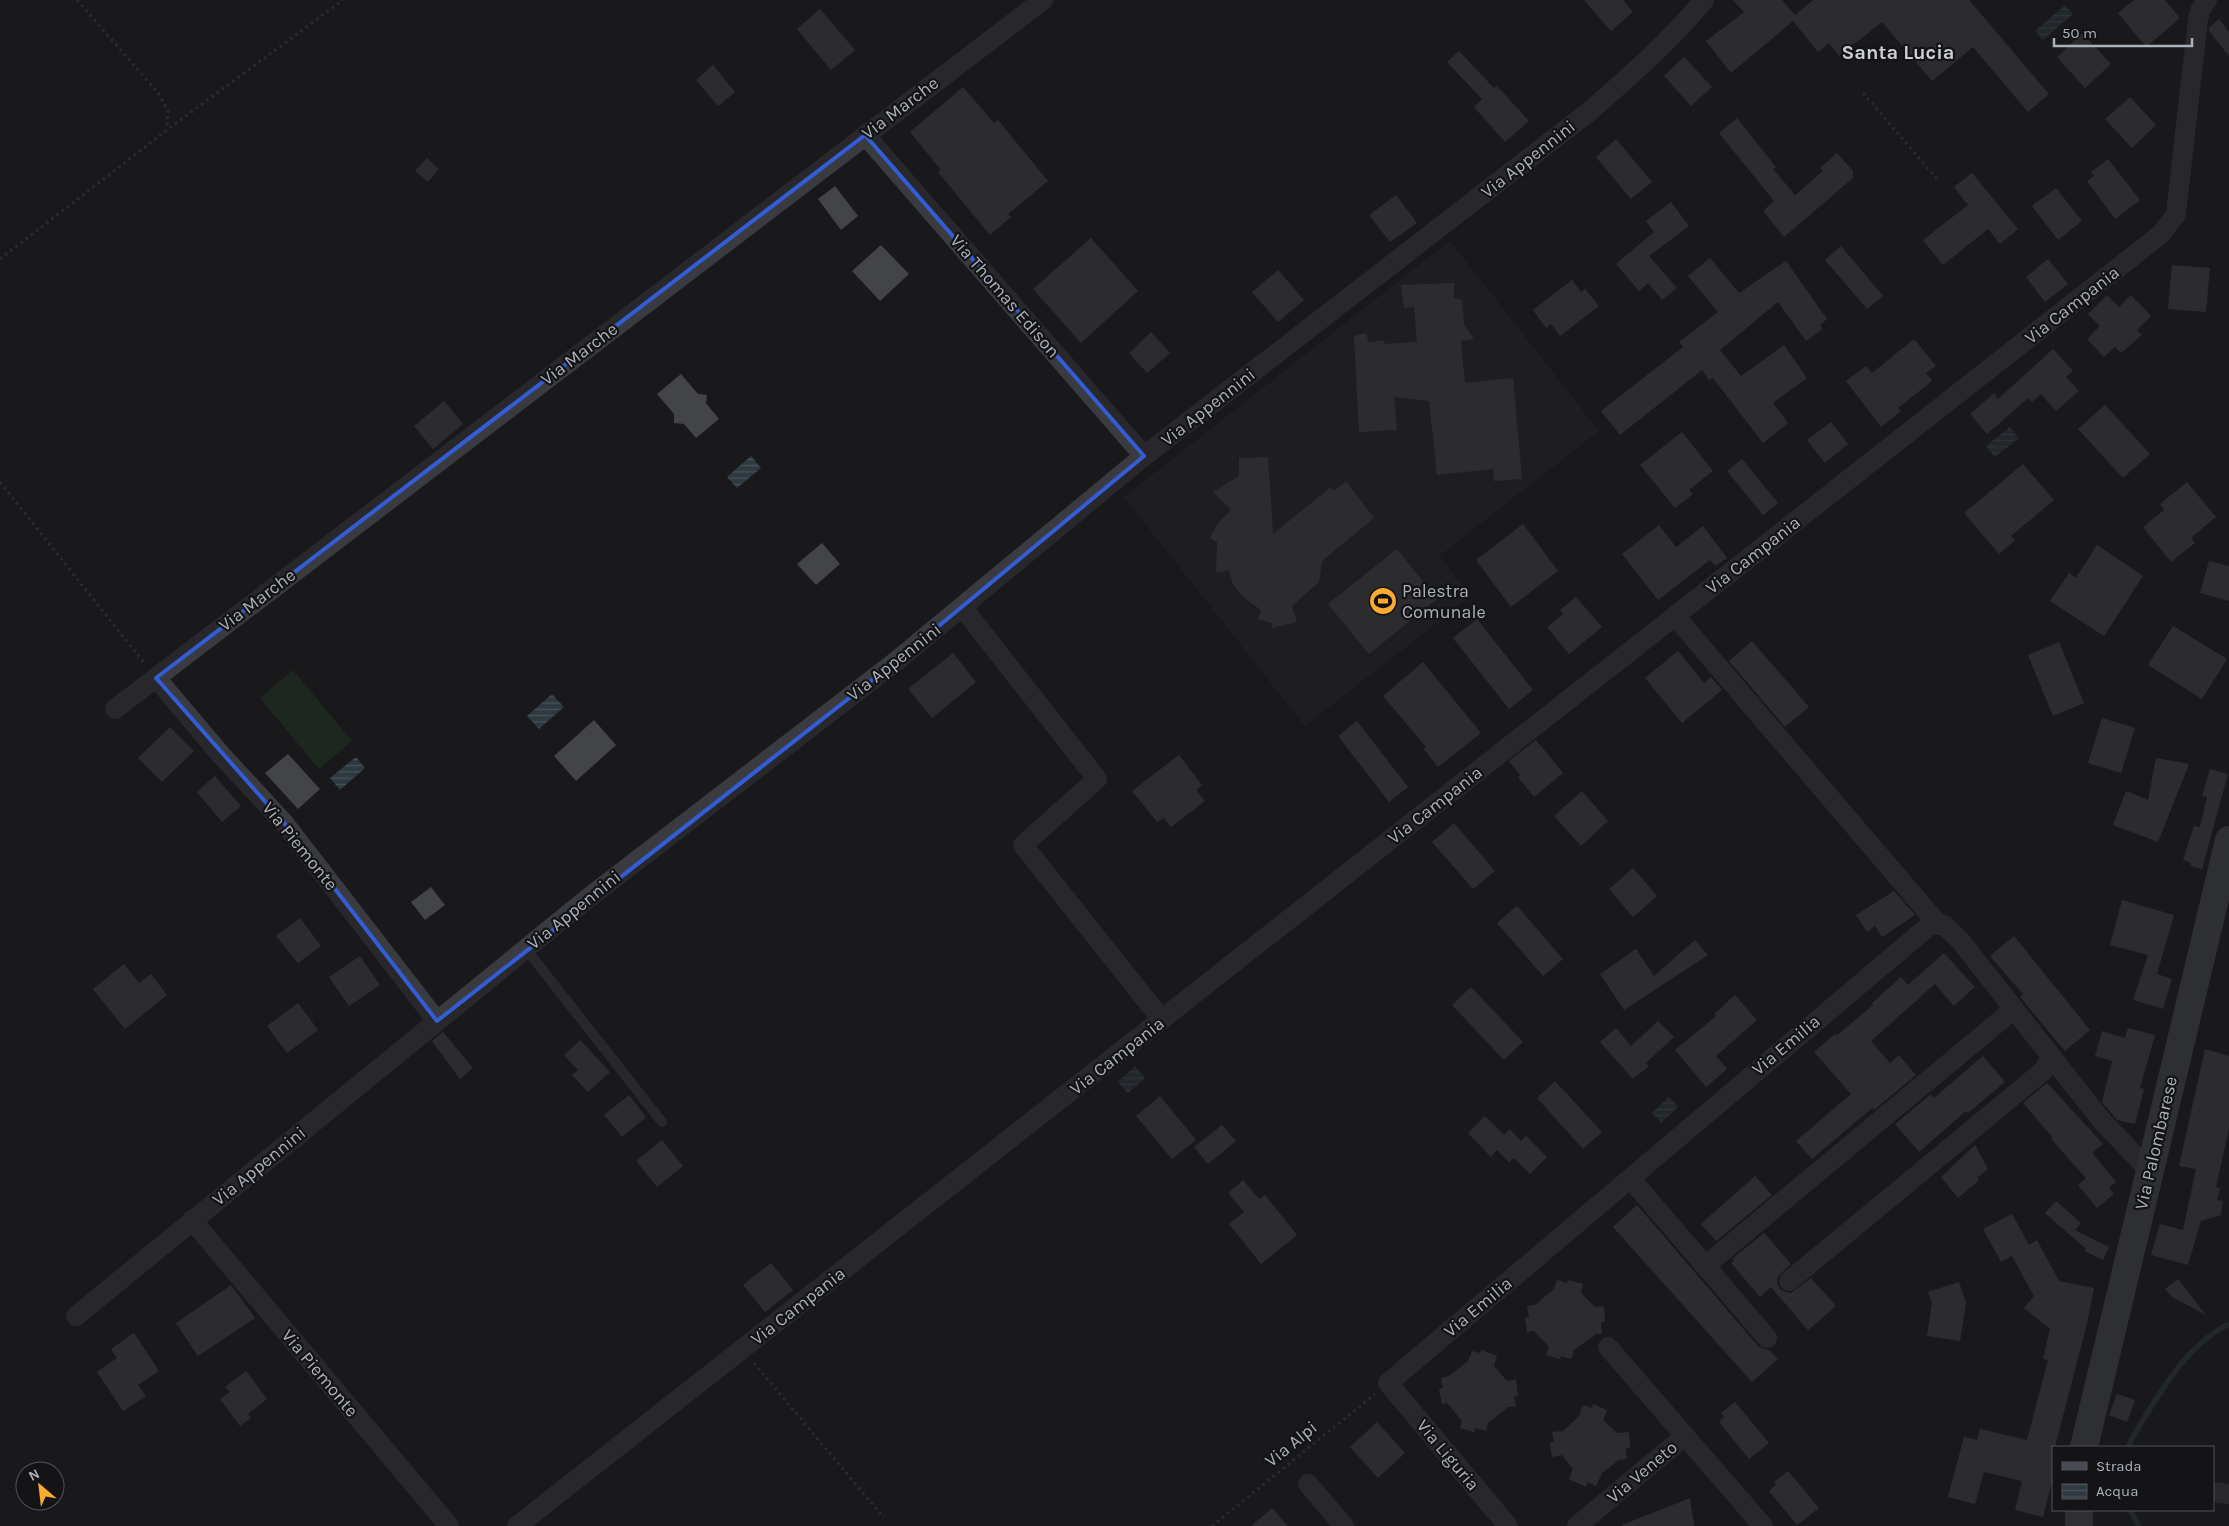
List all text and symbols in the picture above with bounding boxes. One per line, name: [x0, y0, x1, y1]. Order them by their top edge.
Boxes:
scale bar: [2054, 15, 2192, 47]
text: 50 m: [2062, 24, 2097, 42]
district label: Santa Lucia: [1842, 41, 1954, 64]
street label: Via Marche: [857, 72, 943, 144]
street label: Via Appennini: [1476, 115, 1580, 203]
street label: Via Thomas Edison: [945, 230, 1065, 362]
street label: Via Campania: [2020, 261, 2124, 349]
street label: Via Marche: [536, 318, 622, 390]
street label: Via Appennini: [1156, 363, 1260, 451]
street label: Via Campania: [1701, 511, 1805, 599]
street label: Via Marche: [214, 564, 300, 636]
place label: Palestra Comunale: [1402, 580, 1486, 623]
sports icon: Palestra Comunale: [1368, 586, 1398, 616]
street label: Via Appennini: [842, 618, 946, 706]
street label: Via Campania: [1383, 761, 1487, 849]
street label: Via Piemonte: [258, 797, 342, 895]
street label: Via Appennini: [523, 866, 625, 954]
street label: Via Emilia: [1747, 1010, 1825, 1080]
street label: Via Campania: [1065, 1012, 1169, 1100]
street label: Via Palombarese: [2130, 1074, 2182, 1212]
street label: Via Appennini: [208, 1122, 310, 1210]
street label: Via Campania: [746, 1262, 850, 1350]
street label: Via Emilia: [1439, 1272, 1517, 1342]
street label: Via Piemonte: [277, 1325, 363, 1421]
street label: Via Liguria: [1412, 1415, 1484, 1495]
street label: Via Alpi: [1260, 1416, 1322, 1472]
street label: Via Veneto: [1602, 1436, 1682, 1508]
legend: [2052, 1446, 2214, 1511]
text: Strada: [2096, 1457, 2142, 1475]
north arrow: [15, 1461, 65, 1511]
text: N: [26, 1465, 43, 1485]
text: Acqua: [2096, 1482, 2138, 1500]

